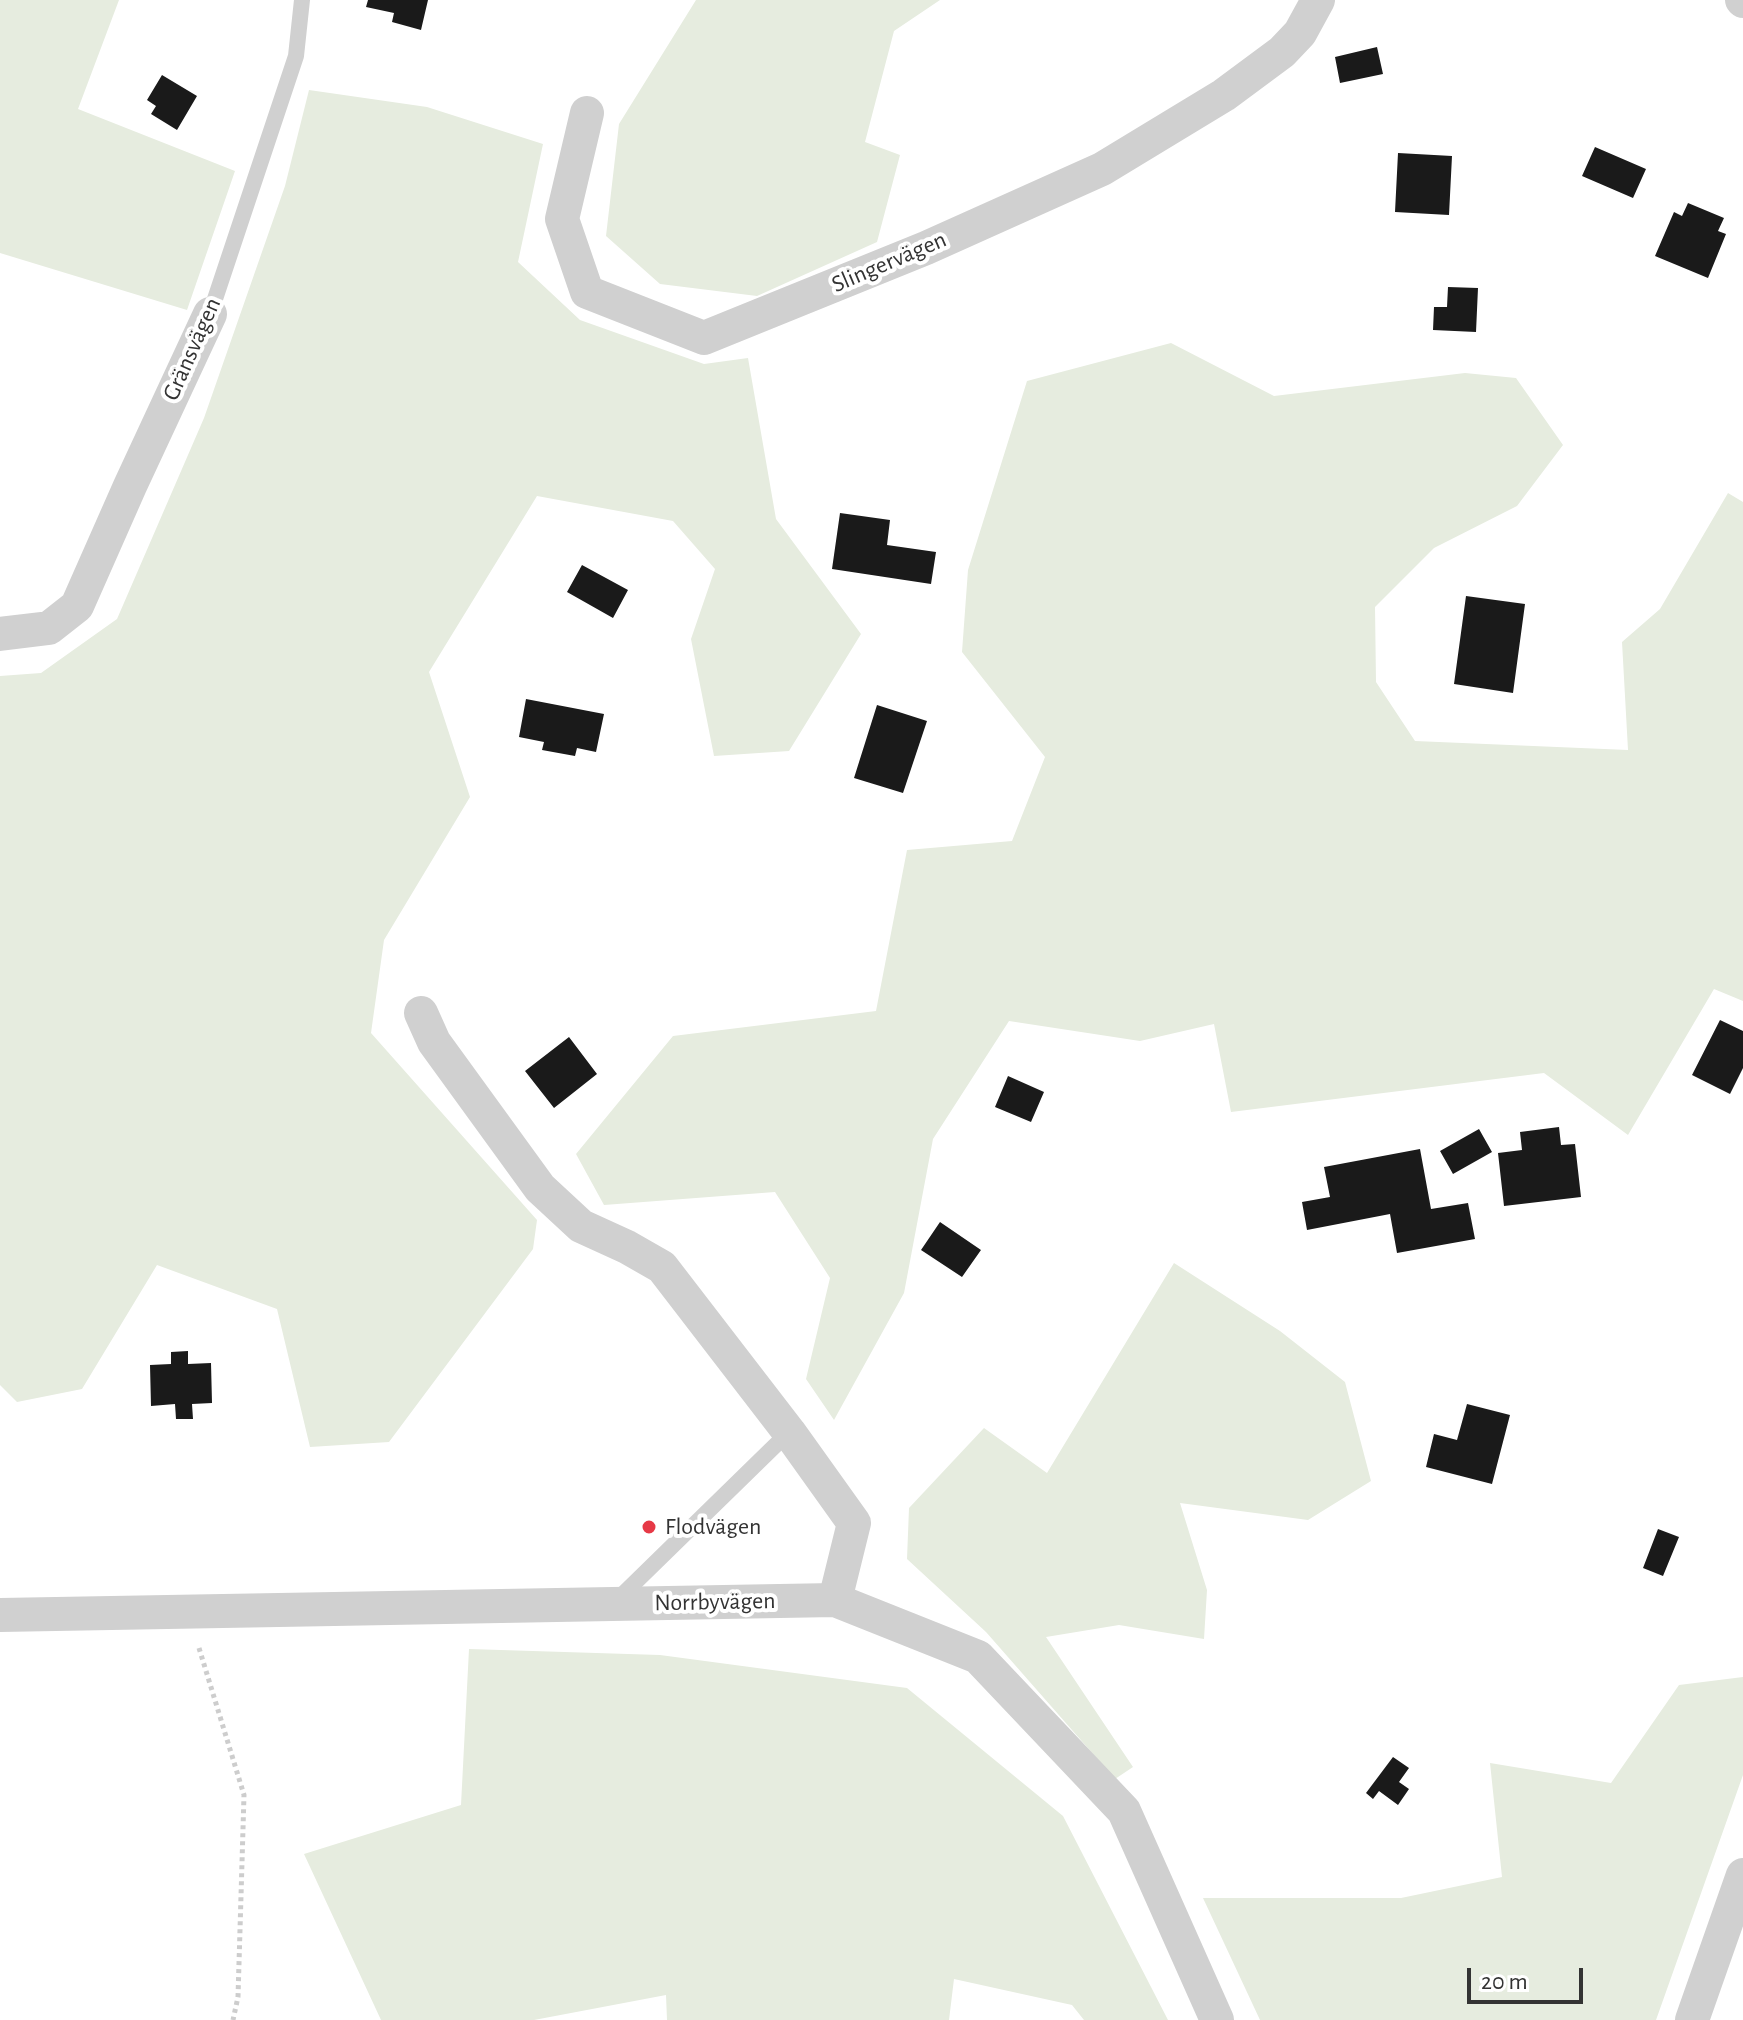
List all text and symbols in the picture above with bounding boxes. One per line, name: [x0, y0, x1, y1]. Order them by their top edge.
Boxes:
street label: Slingervägen: [827, 225, 951, 299]
street label: Gränsvägen: [157, 293, 227, 405]
place label: Flodvägen: [665, 1513, 762, 1541]
marker: Flodvägen: [640, 1518, 658, 1536]
street label: Norrbyvägen: [654, 1587, 776, 1617]
scale bar: [1471, 1952, 1587, 2002]
text: 20 m: [1481, 1970, 1528, 1994]

